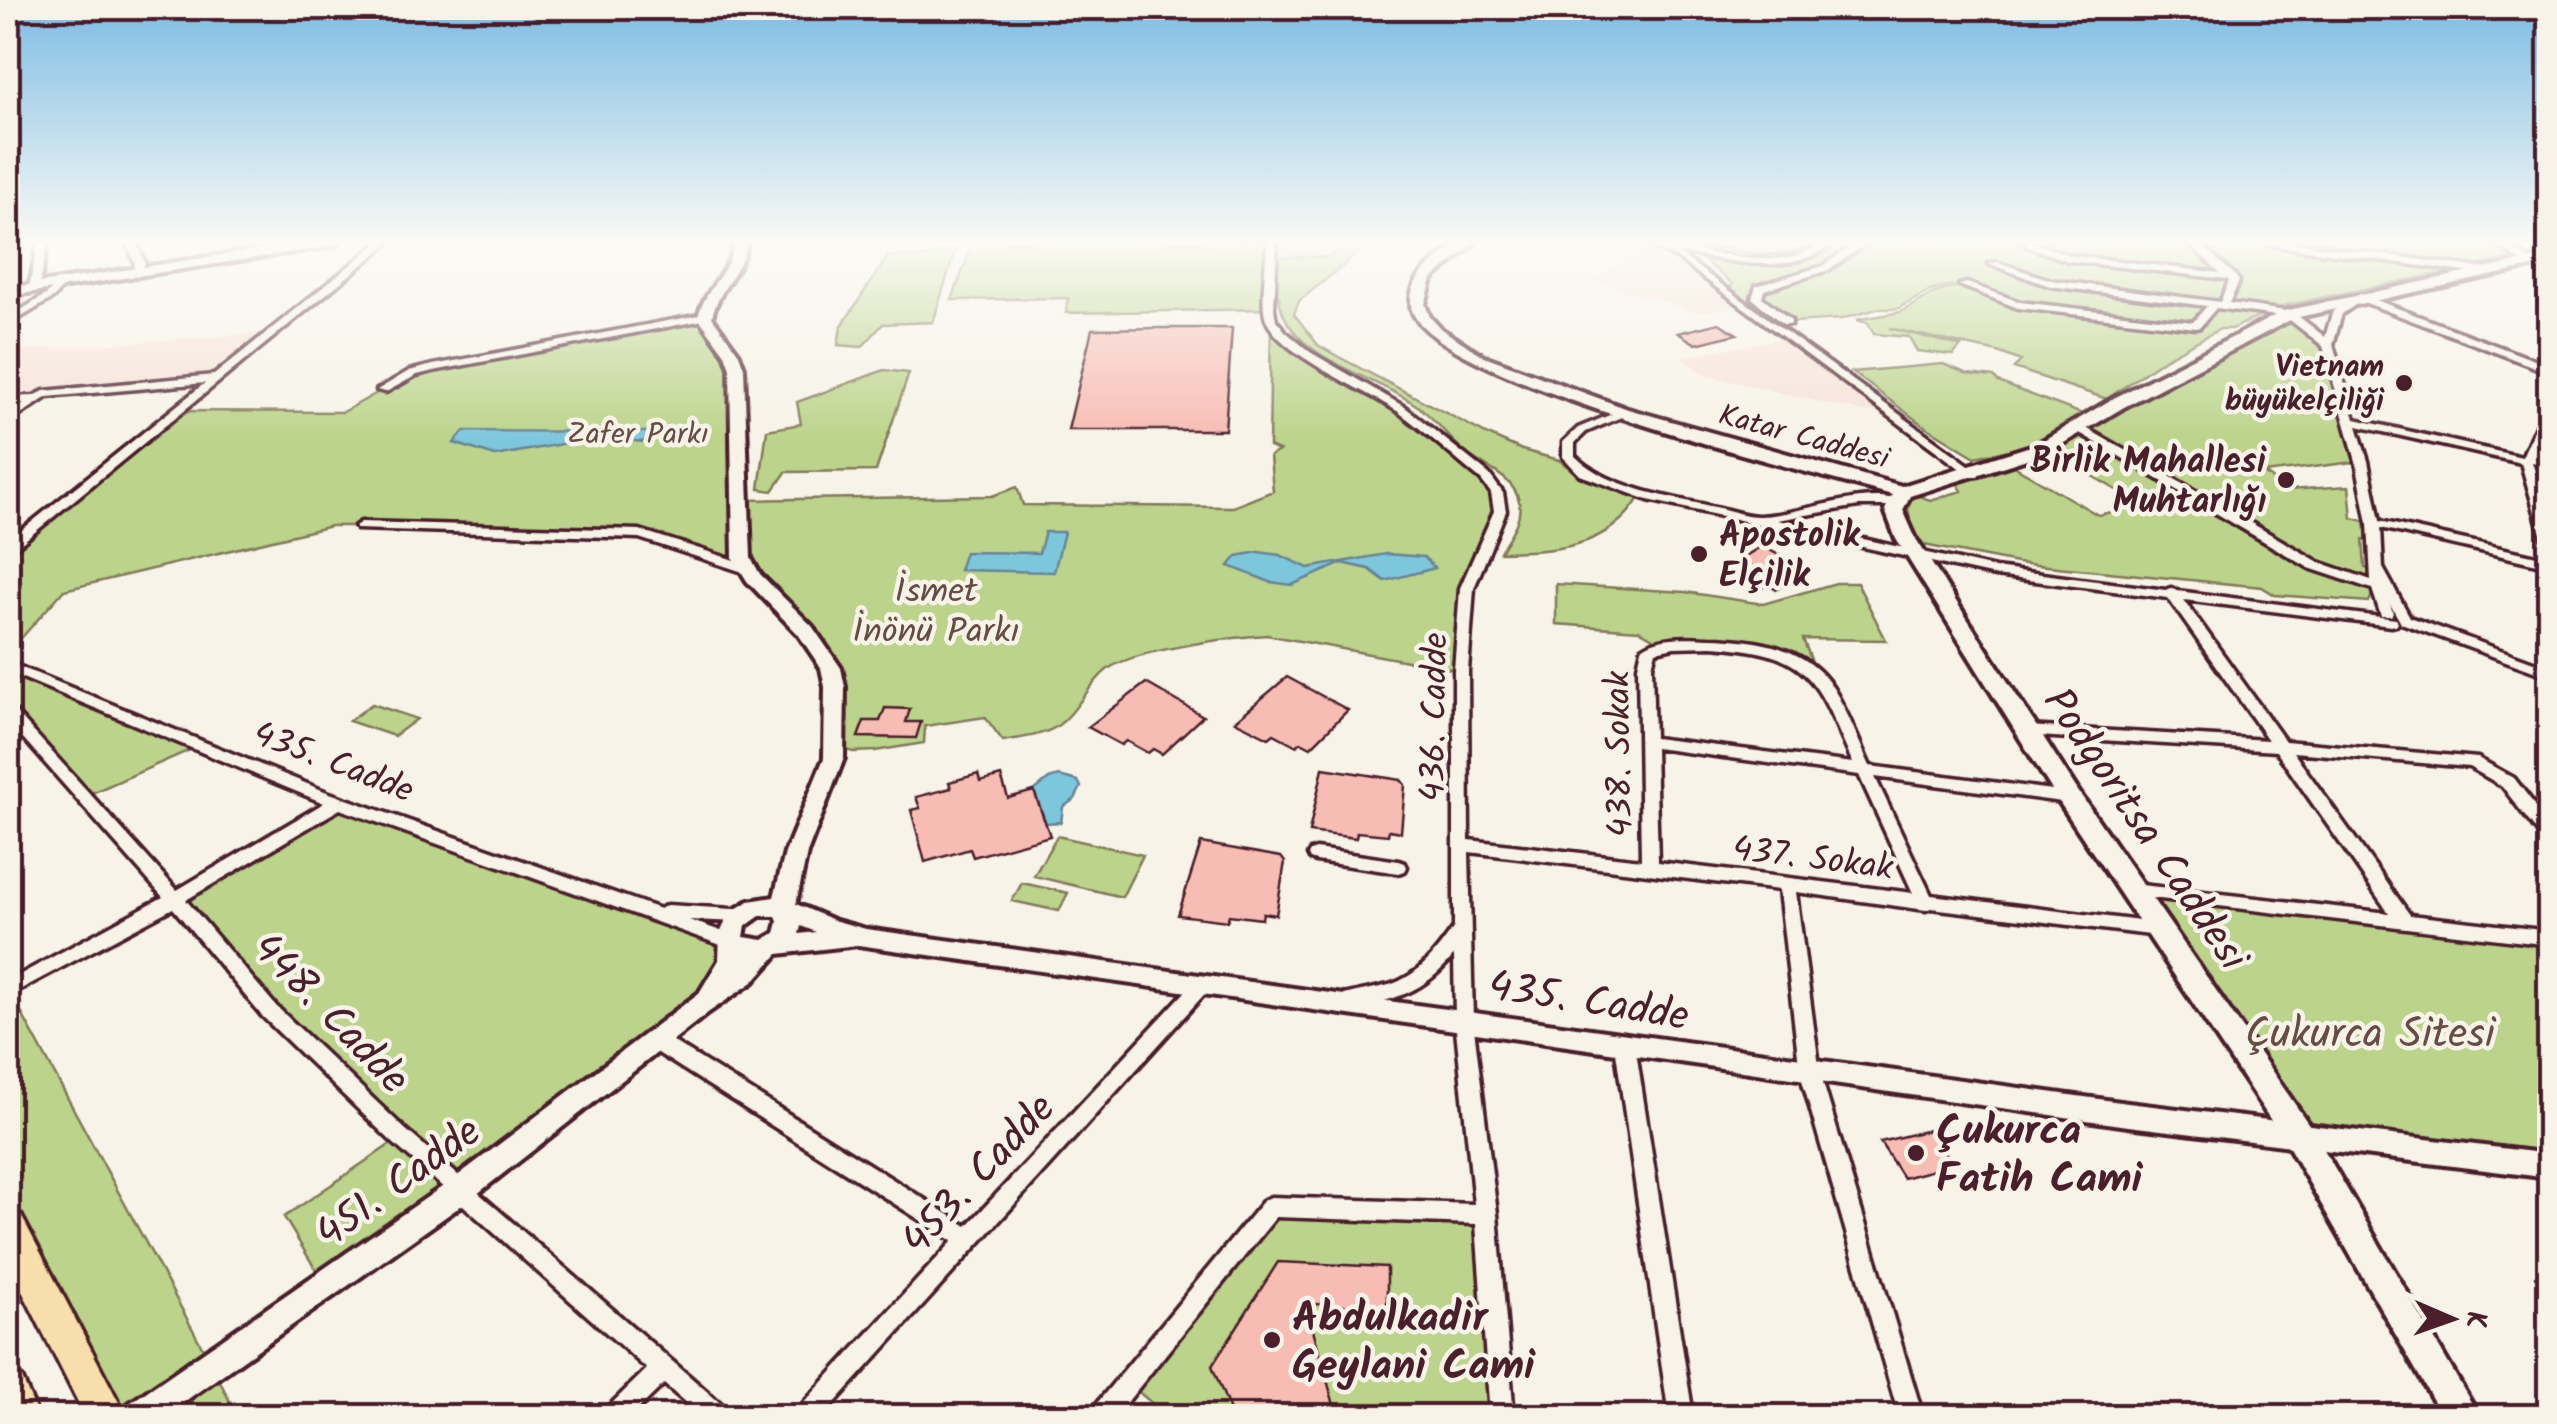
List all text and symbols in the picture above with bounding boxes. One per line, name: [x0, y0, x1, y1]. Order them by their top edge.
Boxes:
place label: Vietnam büyükelçiliği: [2225, 344, 2385, 426]
marker: Vietnam büyükelçiliği: [2393, 372, 2415, 394]
street label: Katar Caddesi: [1713, 392, 1896, 484]
park label: Zafer Parkı: [567, 411, 709, 459]
place label: Birlik Mahallesi Muhtarlığı: [2030, 435, 2267, 531]
marker: Birlik Mahallesi Muhtarlığı: [2275, 469, 2297, 491]
place label: Apostolik Elçilik: [1719, 509, 1861, 605]
marker: Apostolik Elçilik: [1688, 543, 1710, 565]
park label: İsmet İnönü Parkı: [852, 565, 1020, 661]
street label: 436. Cadde: [1407, 632, 1465, 802]
street label: 438. Sokak: [1592, 670, 1650, 838]
street label: Podgoritsa Caddesi: [2024, 674, 2265, 987]
street label: 435. Cadde: [244, 707, 422, 820]
street label: 437. Sokak: [1729, 822, 1897, 898]
street label: 448. Cadde: [235, 918, 425, 1111]
street label: 435. Cadde: [1483, 954, 1694, 1051]
park label: Çukurca Sitesi: [2245, 1002, 2497, 1069]
street label: 453. Cadde: [886, 1079, 1073, 1272]
place label: Çukurca Fatih Cami: [1936, 1099, 2144, 1214]
street label: 451. Cadde: [302, 1100, 496, 1267]
marker: Çukurca Fatih Cami: [1905, 1142, 1927, 1164]
north arrow: [2402, 1269, 2502, 1369]
place label: Abdulkadir Geylani Cami: [1292, 1286, 1536, 1401]
text: K: [2452, 1311, 2497, 1329]
marker: Abdulkadir Geylani Cami: [1261, 1329, 1283, 1351]

